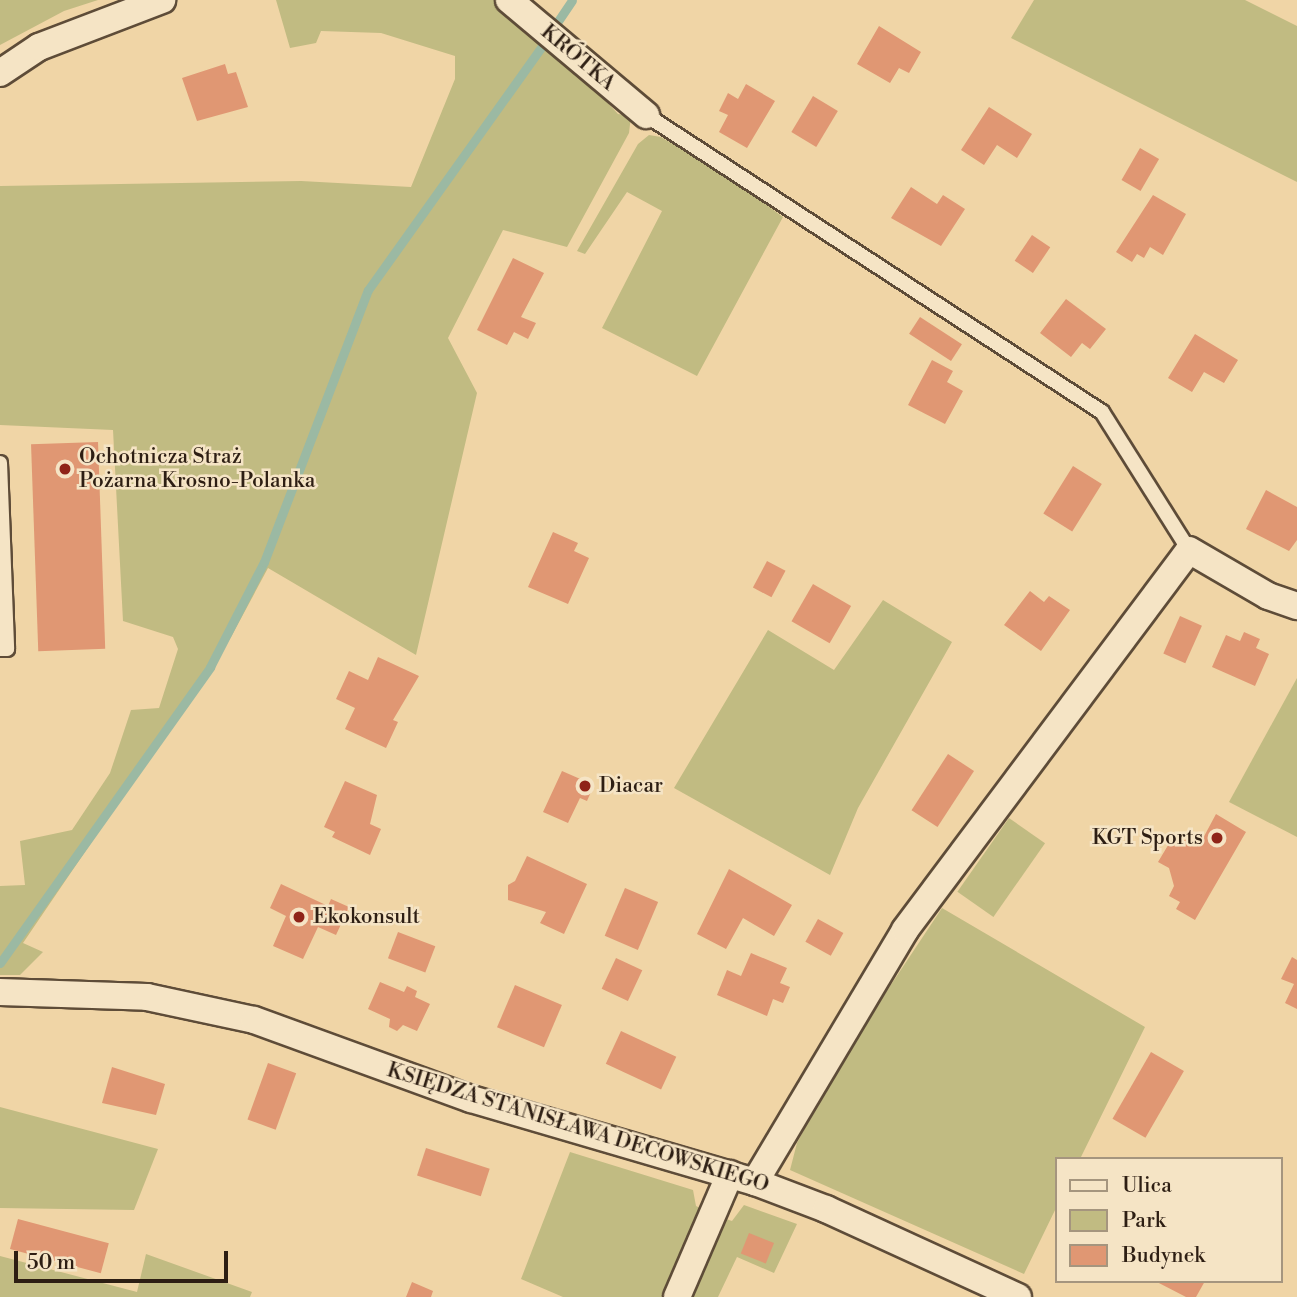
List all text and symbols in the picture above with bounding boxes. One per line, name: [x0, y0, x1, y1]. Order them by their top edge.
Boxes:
street label: KRÓTKA: [536, 20, 620, 96]
place label: Ochotnicza Straż Pożarna Krosno-Polanka: [79, 444, 315, 494]
marker: Ochotnicza Straż Pożarna Krosno-Polanka: [57, 461, 73, 477]
place label: Diacar: [599, 773, 663, 799]
marker: Diacar: [577, 778, 593, 794]
place label: KGT Sports: [1092, 825, 1203, 851]
marker: KGT Sports: [1209, 830, 1225, 846]
place label: Ekokonsult: [313, 904, 420, 930]
marker: Ekokonsult: [291, 909, 307, 925]
street label: KSIĘDZA STANISŁAWA DECOWSKIEGO: [384, 1058, 772, 1198]
legend: [1056, 1157, 1283, 1283]
text: Ulica: [1122, 1173, 1172, 1199]
text: Park: [1122, 1208, 1166, 1234]
scale bar: [18, 1238, 231, 1282]
text: Budynek: [1122, 1243, 1205, 1269]
text: 50 m: [27, 1250, 75, 1276]

